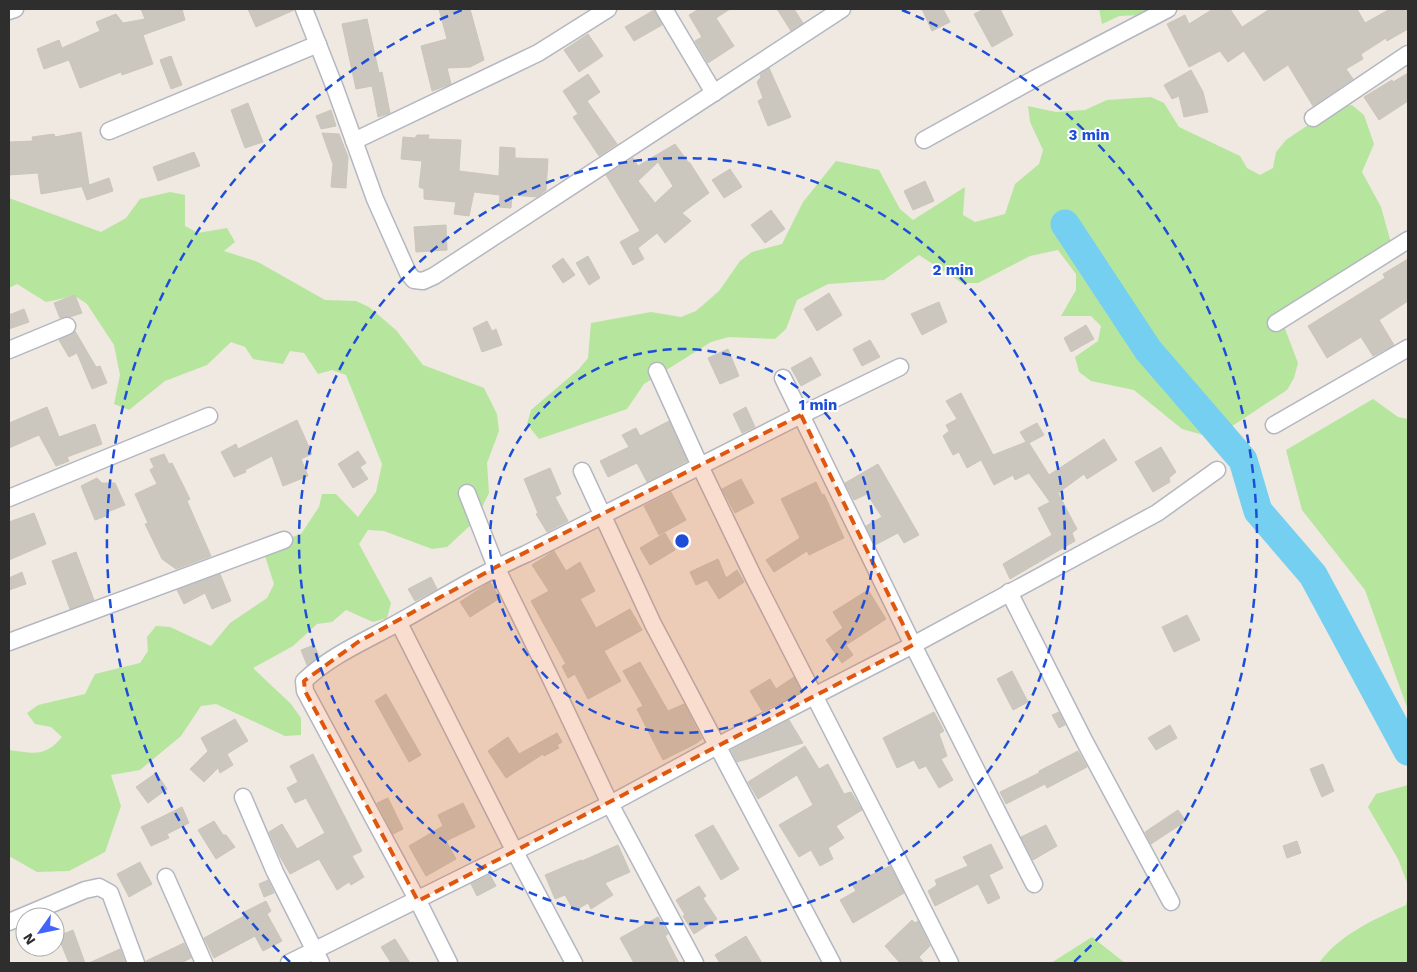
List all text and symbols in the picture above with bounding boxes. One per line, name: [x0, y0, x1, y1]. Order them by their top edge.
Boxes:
text: 3 min: [1069, 126, 1109, 144]
text: 2 min: [932, 261, 974, 279]
text: 1 min: [799, 396, 837, 414]
centre of rings: [673, 532, 691, 550]
north arrow: [15, 907, 65, 957]
text: N: [20, 930, 39, 948]

